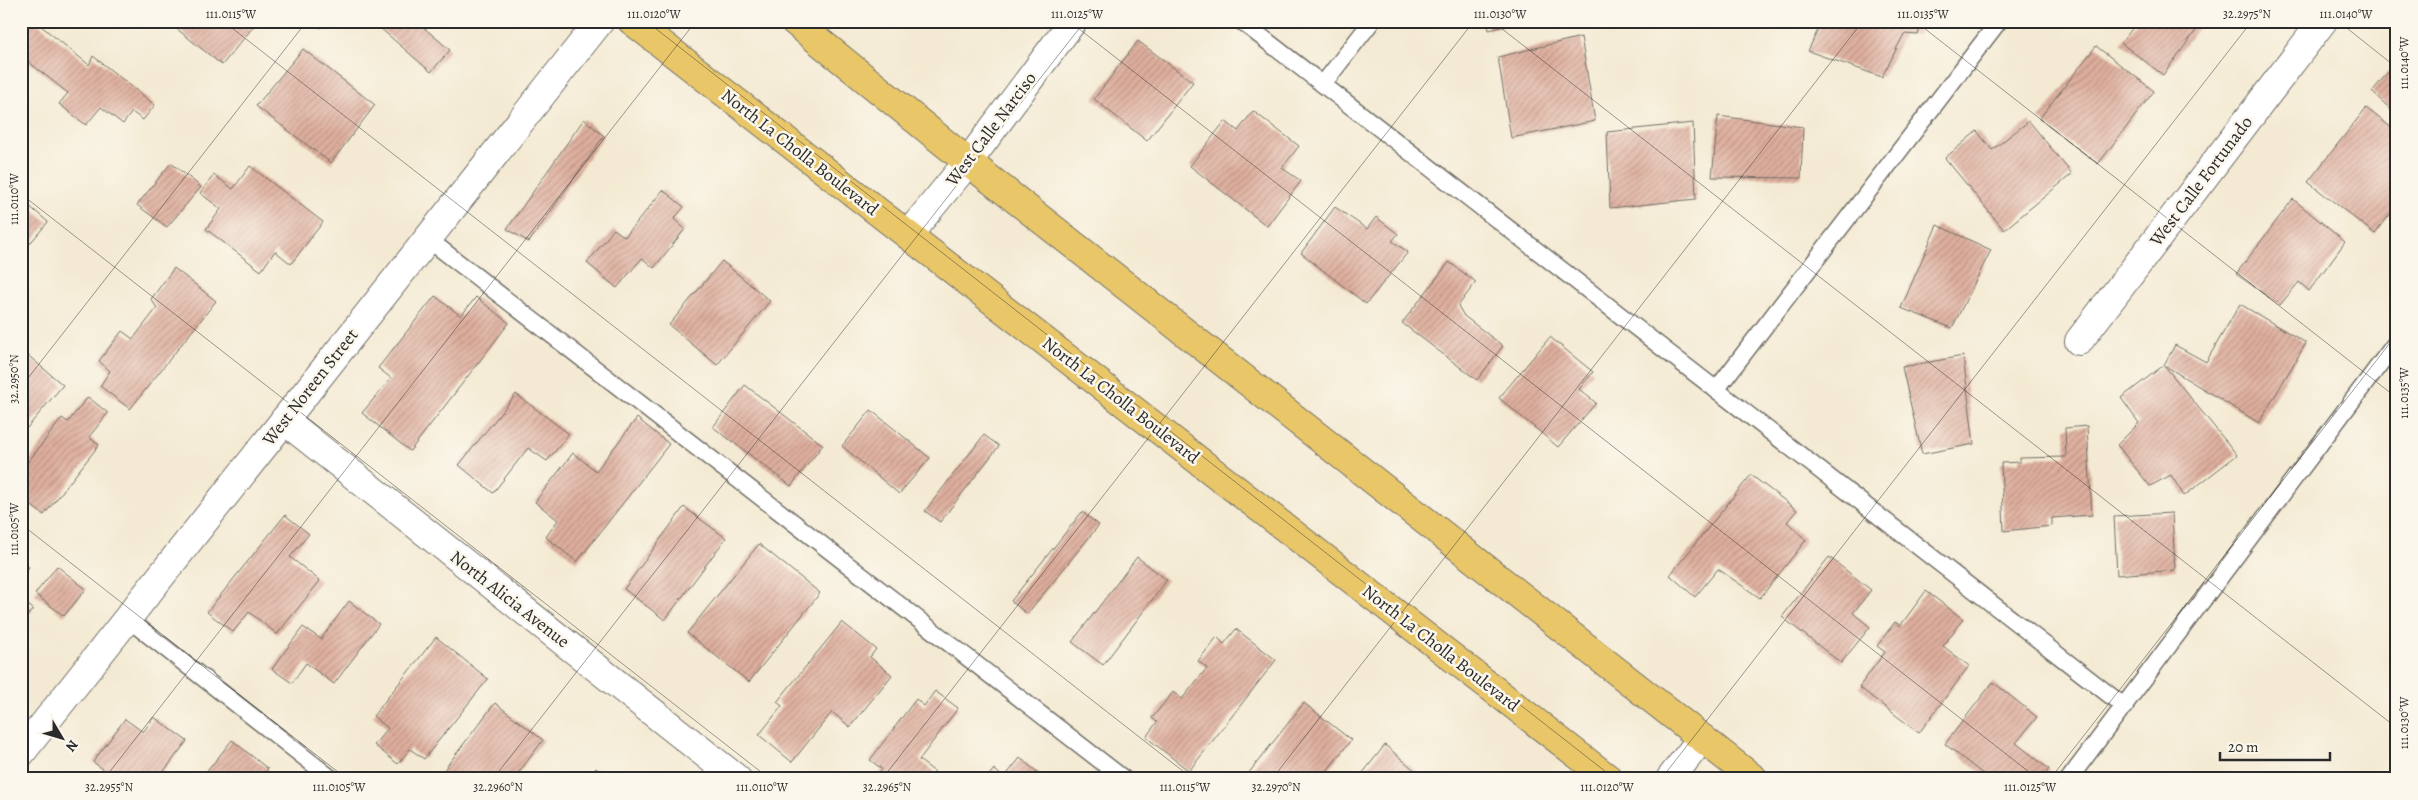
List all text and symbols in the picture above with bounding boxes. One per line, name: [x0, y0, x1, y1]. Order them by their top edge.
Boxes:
text: 111.0115°W: [206, 6, 257, 22]
text: 111.0120°W: [627, 6, 681, 22]
text: 111.0125°W: [1051, 6, 1104, 22]
text: 111.0130°W: [1474, 6, 1527, 22]
text: 111.0135°W: [1897, 6, 1950, 22]
text: 32.2975°N: [2223, 6, 2271, 22]
text: 111.0140°W: [2319, 6, 2373, 22]
text: 111.0140°W: [2396, 36, 2412, 90]
street label: West Calle Narciso: [940, 67, 1042, 192]
street label: North La Cholla Boulevard: [716, 83, 884, 221]
street label: West Calle Fortunado: [2144, 111, 2258, 252]
text: 111.0110°W: [6, 172, 22, 225]
street label: West Noreen Street: [256, 323, 363, 451]
street label: North La Cholla Boulevard: [1037, 331, 1205, 469]
text: 32.2950°N: [6, 354, 22, 404]
text: 111.0135°W: [2396, 366, 2412, 419]
text: 111.0105°W: [6, 502, 22, 555]
street label: North Alicia Avenue: [445, 545, 575, 653]
street label: North La Cholla Boulevard: [1357, 579, 1525, 717]
text: 111.0130°W: [2396, 696, 2412, 749]
north arrow: [38, 712, 88, 762]
scale bar: [2220, 730, 2330, 762]
text: N: [61, 736, 82, 756]
text: 20 m: [2228, 737, 2259, 757]
text: 32.2955°N: [85, 779, 133, 795]
text: 111.0105°W: [313, 779, 366, 795]
text: 32.2960°N: [473, 779, 523, 795]
text: 111.0110°W: [736, 779, 789, 795]
text: 32.2965°N: [863, 779, 912, 795]
text: 111.0115°W: [1160, 779, 1211, 795]
text: 32.2970°N: [1251, 779, 1301, 795]
text: 111.0120°W: [1580, 779, 1634, 795]
text: 111.0125°W: [2004, 779, 2057, 795]

